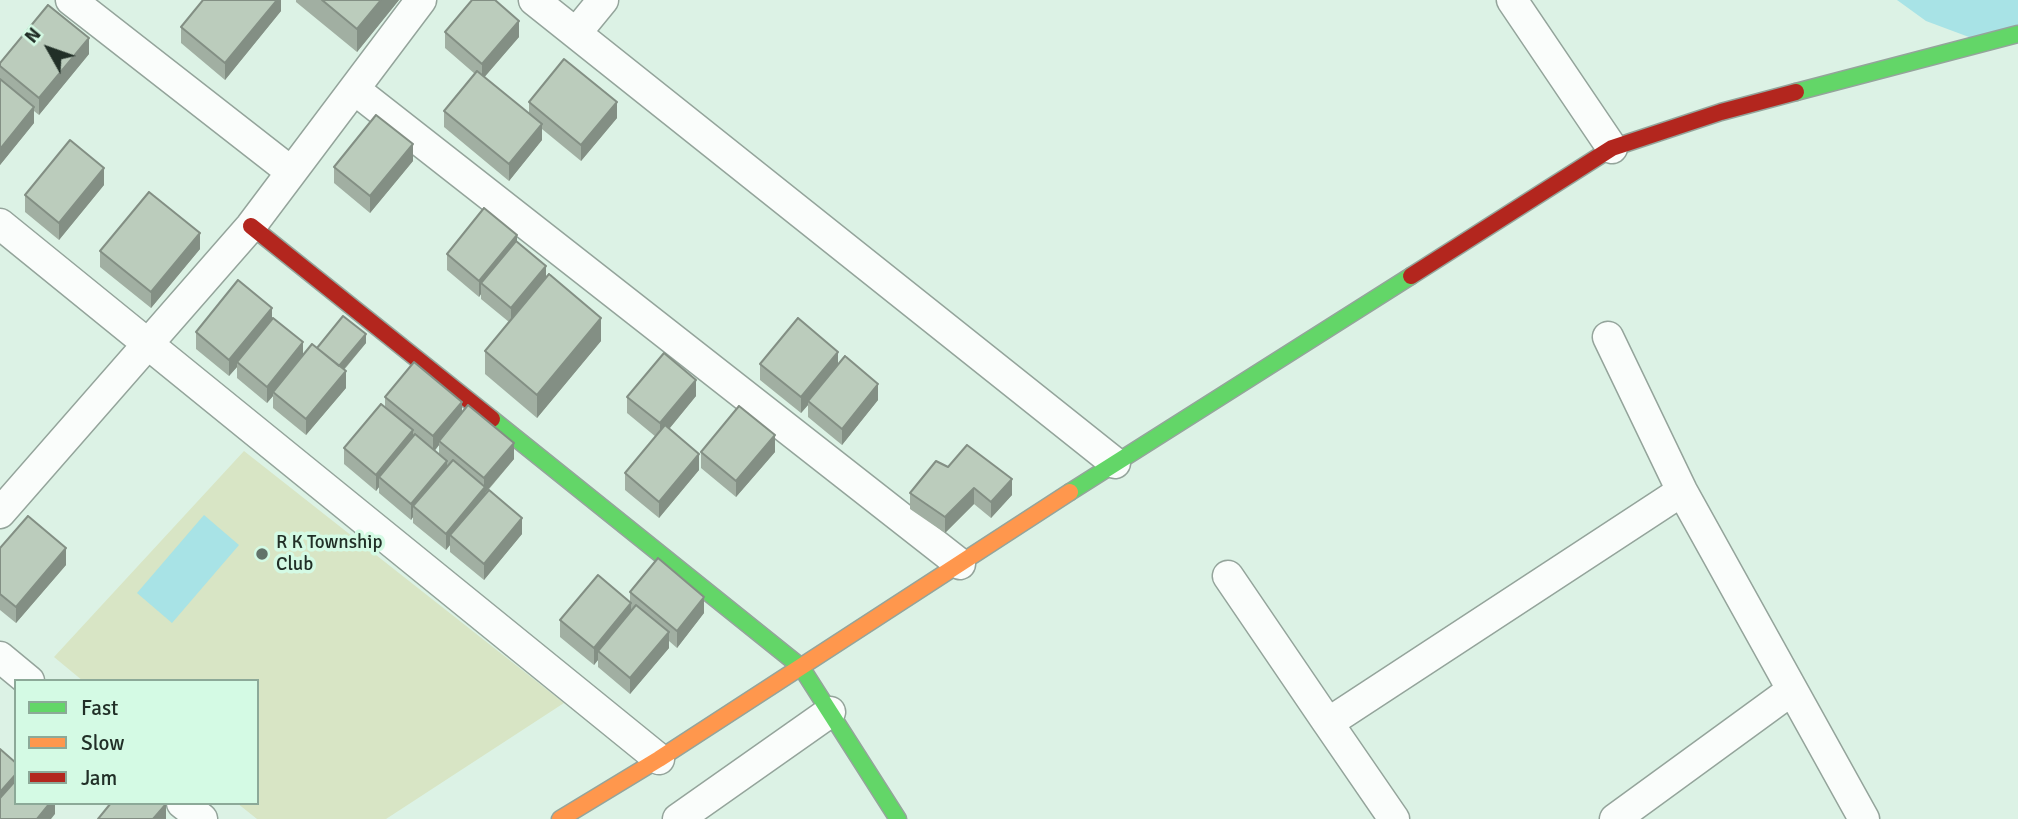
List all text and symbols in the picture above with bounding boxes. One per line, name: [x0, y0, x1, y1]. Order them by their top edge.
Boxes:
north arrow: [14, 14, 84, 84]
text: N: [19, 23, 46, 48]
place label: R K Township Club: [276, 532, 383, 576]
marker: R K Township Club: [254, 546, 270, 562]
legend: [14, 679, 259, 805]
text: Fast: [81, 695, 118, 721]
text: Slow: [81, 730, 125, 756]
text: Jam: [81, 765, 117, 791]

